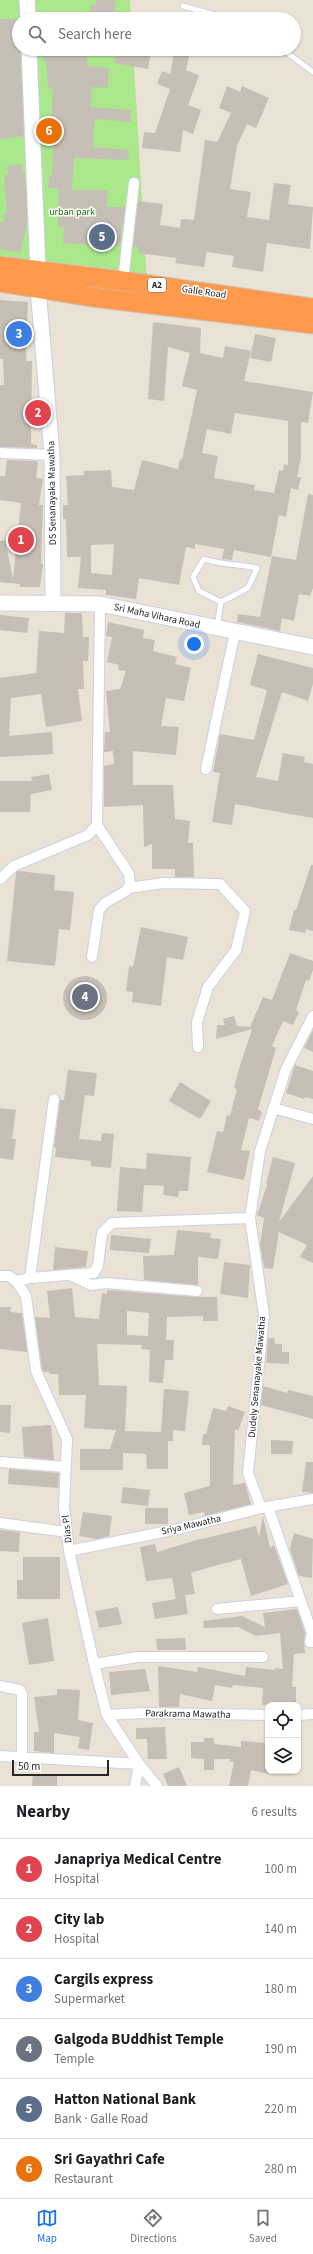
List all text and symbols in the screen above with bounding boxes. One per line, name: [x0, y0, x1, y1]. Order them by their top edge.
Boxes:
search box: [12, 12, 301, 56]
icon: search: [26, 23, 48, 45]
text: Search here: [58, 24, 132, 45]
pin: 6: [36, 116, 62, 146]
park label: urban park: [49, 205, 95, 219]
pin: 5: [89, 222, 115, 252]
road number: A2: [148, 278, 166, 292]
street label: Galle Road: [181, 282, 227, 302]
pin: 3: [6, 319, 32, 349]
pin: 2: [25, 398, 51, 428]
street label: DS Senanayaka Mawatha: [44, 441, 60, 545]
pin: 1: [8, 525, 34, 555]
street label: Sri Maha Vihara Road: [113, 600, 201, 632]
your location: [184, 634, 204, 654]
pin: 4: [72, 982, 98, 1012]
street label: Dudely Senanayake Mawatha: [245, 1316, 269, 1438]
street label: Sriya Mawatha: [160, 1511, 222, 1539]
street label: Dias Pl: [59, 1514, 75, 1544]
map controls: [265, 1702, 301, 1774]
button: locate: [265, 1702, 301, 1738]
street label: Parakrama Mawatha: [145, 1706, 231, 1722]
button: layers: [265, 1738, 301, 1774]
scale bar: [12, 1758, 109, 1777]
text: 50 m: [18, 1759, 40, 1774]
text: Nearby: [16, 1800, 70, 1824]
text: 6 results: [252, 1803, 297, 1821]
text: Janapriya Medical Centre: [54, 1849, 222, 1870]
text: 1: [26, 1860, 32, 1878]
text: 100 m: [264, 1860, 297, 1878]
text: Hospital: [54, 1870, 99, 1888]
text: City lab: [54, 1909, 104, 1930]
text: 2: [26, 1920, 32, 1938]
text: 140 m: [264, 1920, 297, 1938]
text: Hospital: [54, 1930, 99, 1948]
text: Cargils express: [54, 1969, 153, 1990]
text: 3: [26, 1980, 32, 1998]
text: 180 m: [264, 1980, 297, 1998]
text: Supermarket: [54, 1990, 125, 2008]
text: Galgoda BUddhist Temple: [54, 2029, 224, 2050]
text: 4: [26, 2040, 32, 2058]
text: 190 m: [264, 2040, 297, 2058]
text: Temple: [54, 2050, 94, 2068]
text: Hatton National Bank: [54, 2089, 196, 2110]
text: 5: [26, 2100, 32, 2118]
text: 220 m: [264, 2100, 297, 2118]
text: Bank · Galle Road: [54, 2110, 148, 2128]
text: Sri Gayathri Cafe: [54, 2149, 165, 2170]
text: 6: [26, 2160, 32, 2178]
text: 280 m: [264, 2160, 297, 2178]
text: Restaurant: [54, 2170, 113, 2188]
tab: Map: [36, 2207, 58, 2246]
tab: Directions: [130, 2207, 177, 2246]
tab: Saved: [249, 2207, 277, 2246]

